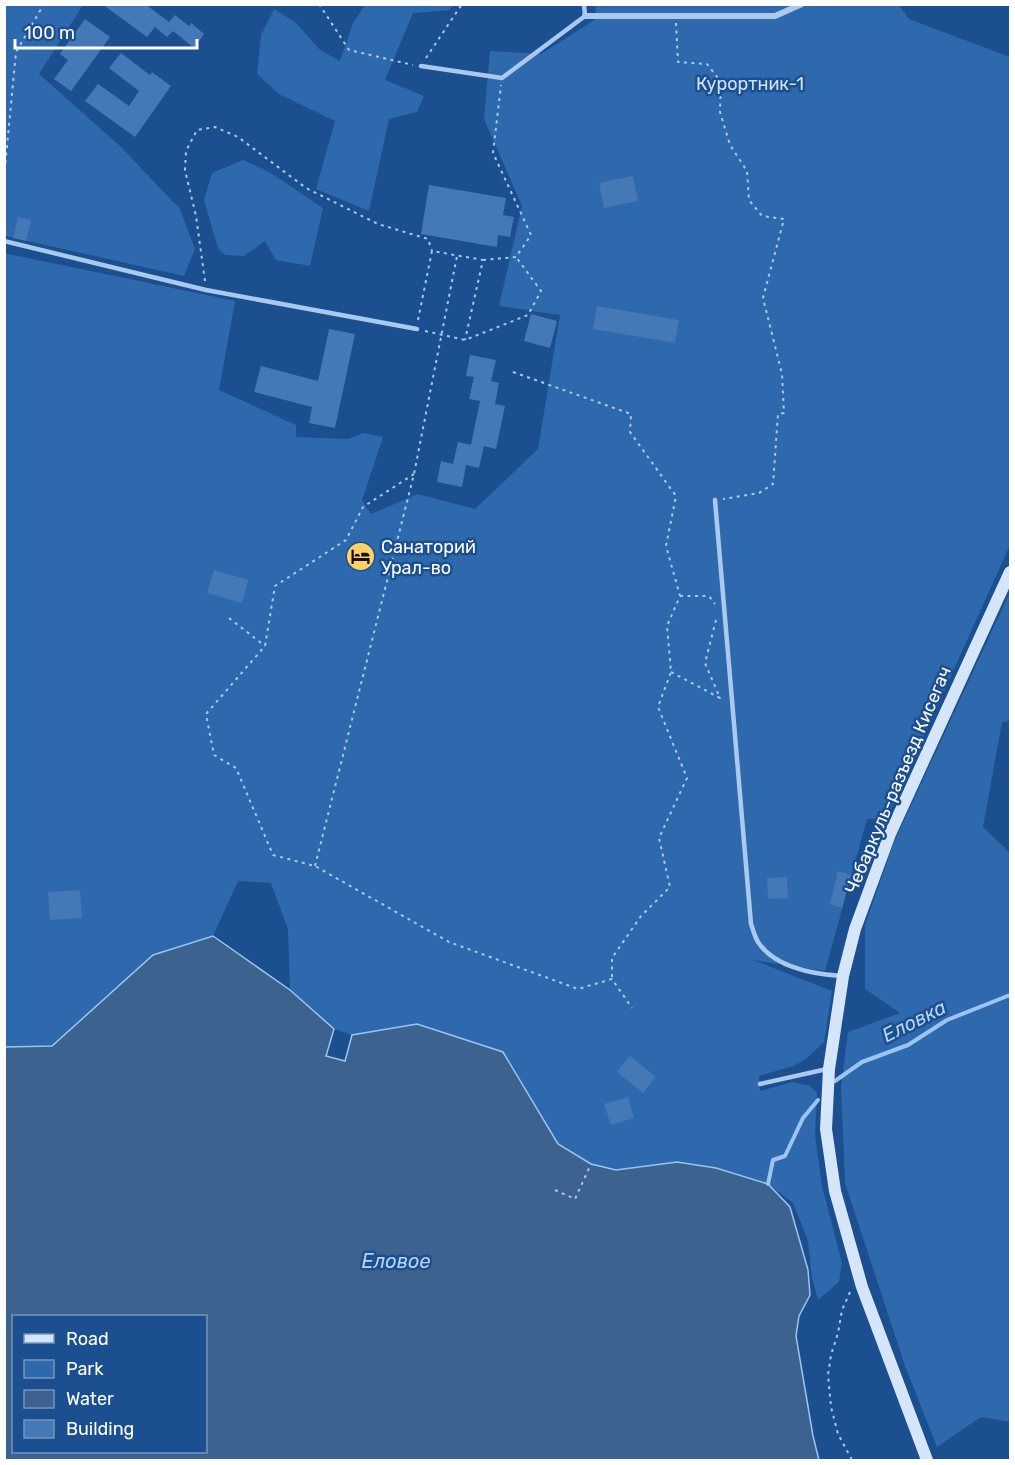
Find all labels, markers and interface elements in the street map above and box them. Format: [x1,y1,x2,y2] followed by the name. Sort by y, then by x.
[15,12,196,50] scale bar
[24,22,75,44] text: 100 m
[696,73,804,95] park label: Курортник-1
[381,536,476,579] place label: Санаторий Урал-во
[344,541,376,573] hotel icon: Санаторий Урал-во
[840,663,956,897] street label: Чебаркуль-разъезд Кисегач
[878,995,950,1047] water label: Еловка
[362,1249,430,1273] water label: Еловое
[12,1315,207,1453] legend
[66,1328,109,1350] text: Road
[66,1358,104,1380] text: Park
[66,1388,114,1410] text: Water
[66,1418,134,1440] text: Building

